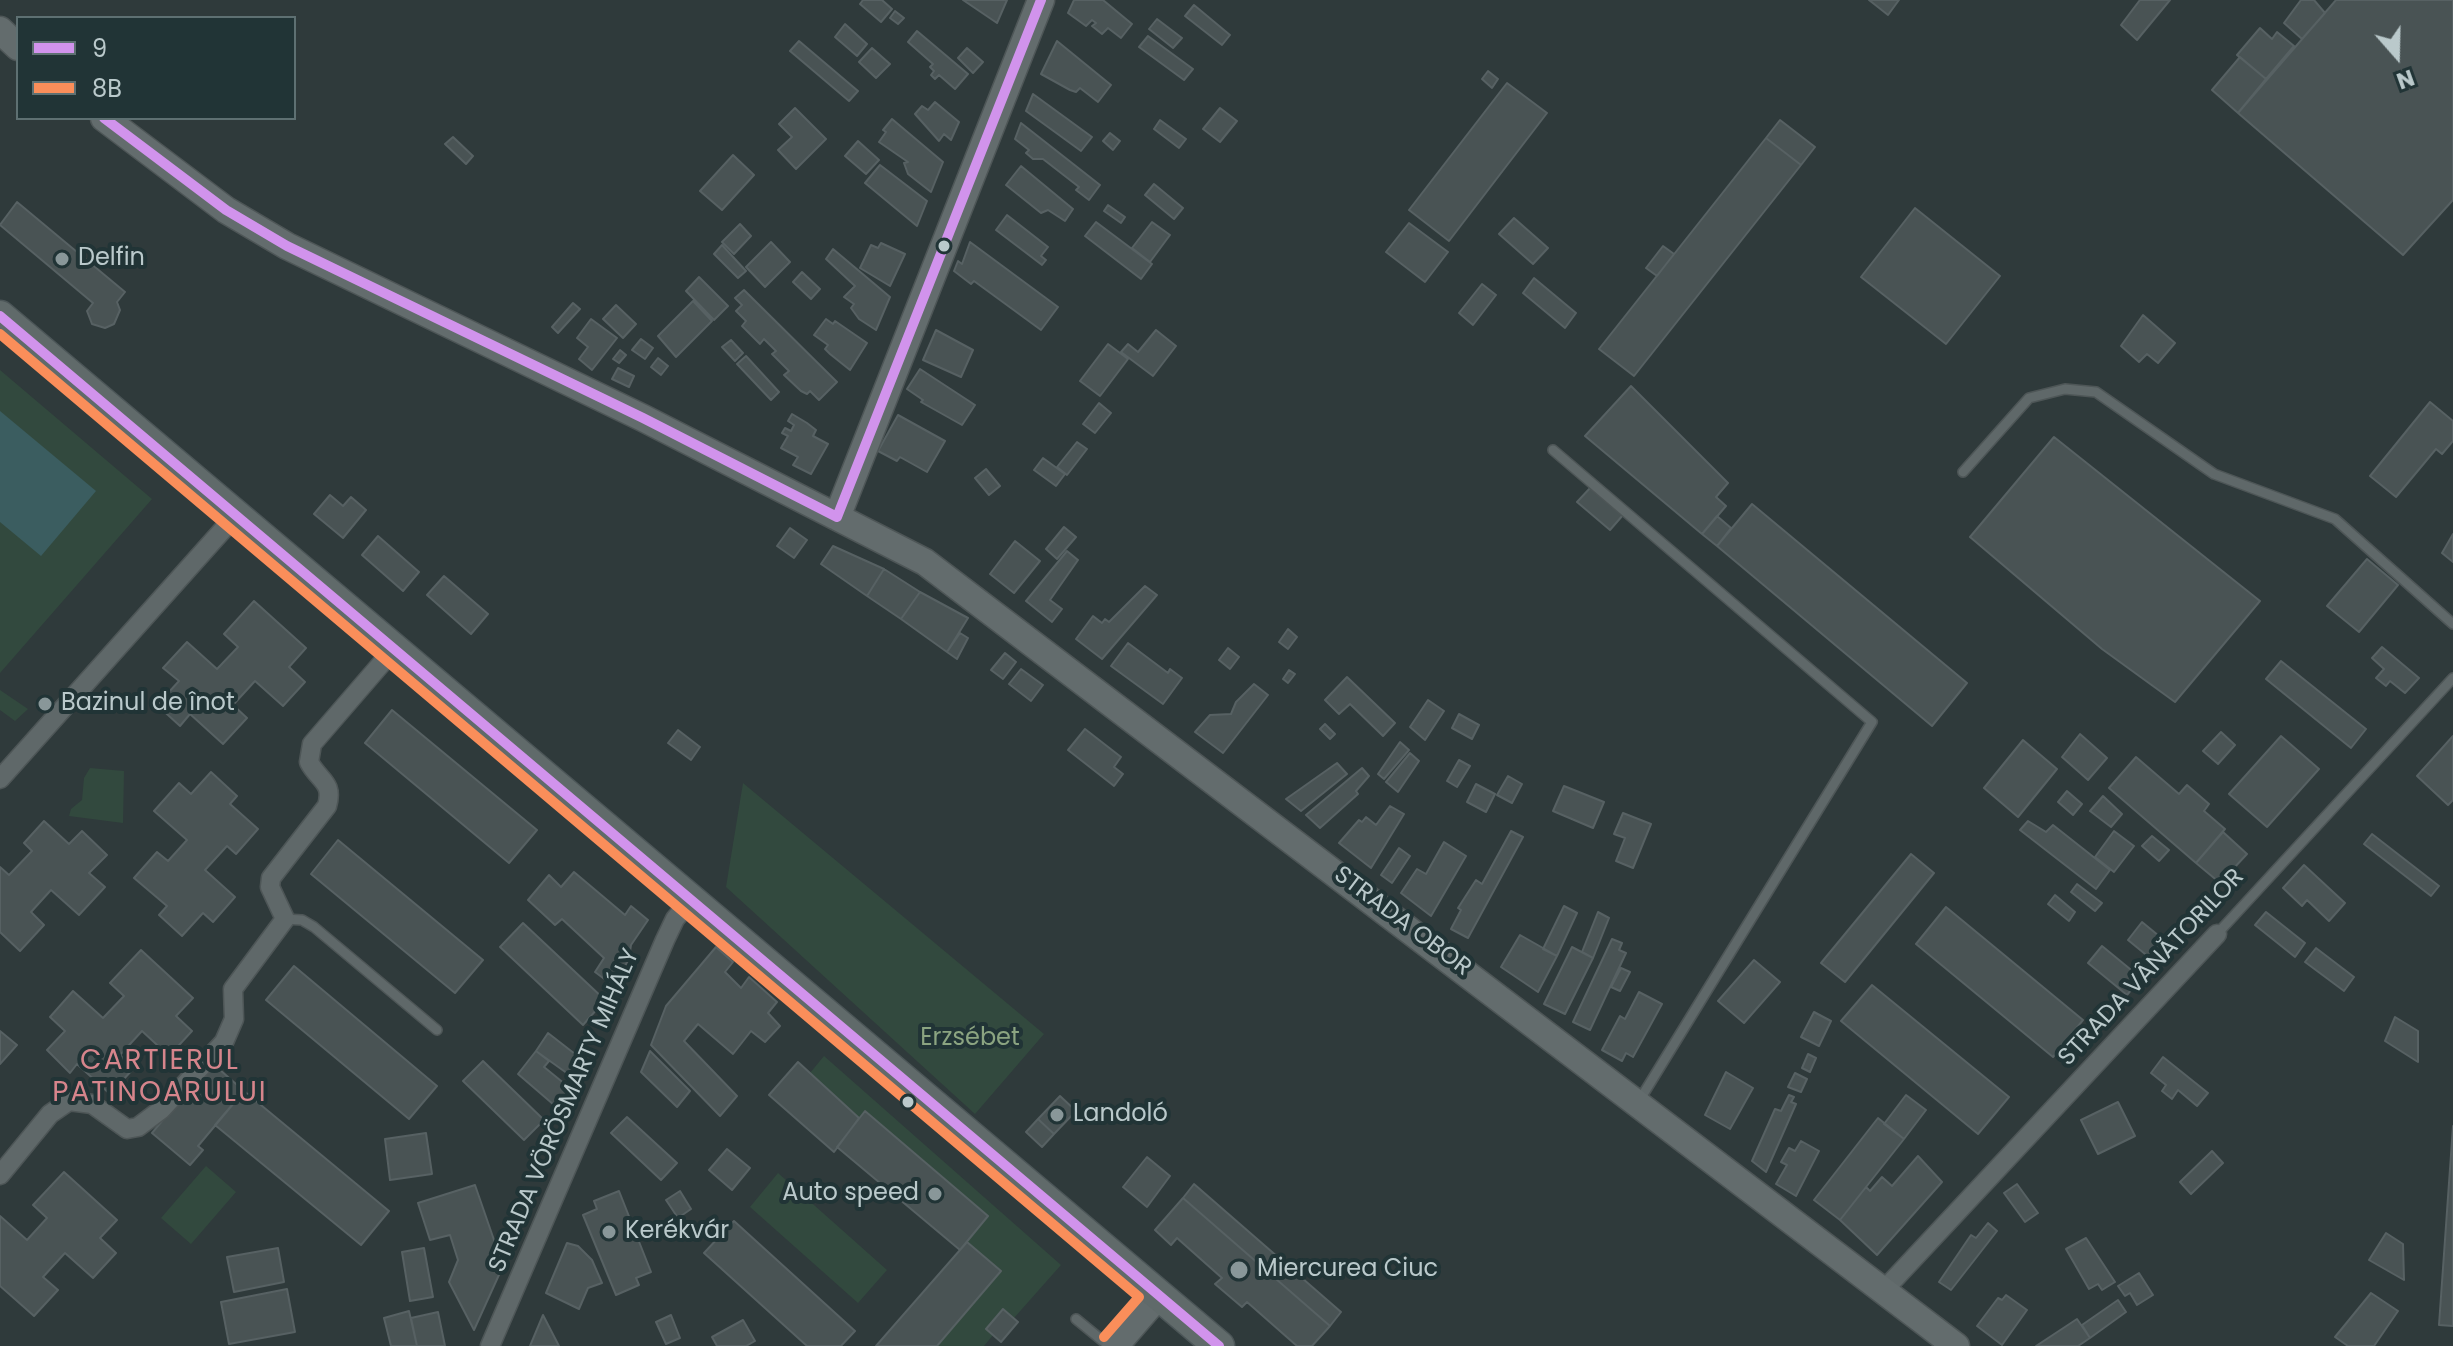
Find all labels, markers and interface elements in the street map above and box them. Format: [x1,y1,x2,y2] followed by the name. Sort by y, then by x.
[16,16,296,120] legend
[2357,16,2437,96] north arrow
[92,32,107,65] text: 9
[2392,62,2418,96] text: N
[92,72,122,105] text: 8B
[936,238,952,254] unlabelled marker
[78,245,145,273] place label: Delfin
[53,250,71,268] marker: Delfin
[61,690,235,718] place label: Bazinul de înot
[36,695,54,713] marker: Bazinul de înot
[1328,861,1476,983] street label: STRADA OBOR
[2053,863,2251,1073] street label: STRADA VÂNĂTORILOR
[484,945,646,1277] street label: STRADA VÖRÖSMARTY MIHÁLY
[920,1025,1020,1053] park label: Erzsébet
[52,1045,268,1111] district label: CARTIERUL PATINOARULUI
[900,1094,916,1110] unlabelled marker
[1073,1101,1168,1129] place label: Landoló
[1048,1106,1066,1124] marker: Landoló
[782,1180,919,1208] place label: Auto speed
[926,1185,944,1203] marker: Auto speed
[625,1218,729,1246] place label: Kerékvár
[600,1223,618,1241] marker: Kerékvár
[1257,1256,1438,1284] place label: Miercurea Ciuc
[1228,1259,1250,1281] marker: Miercurea Ciuc

